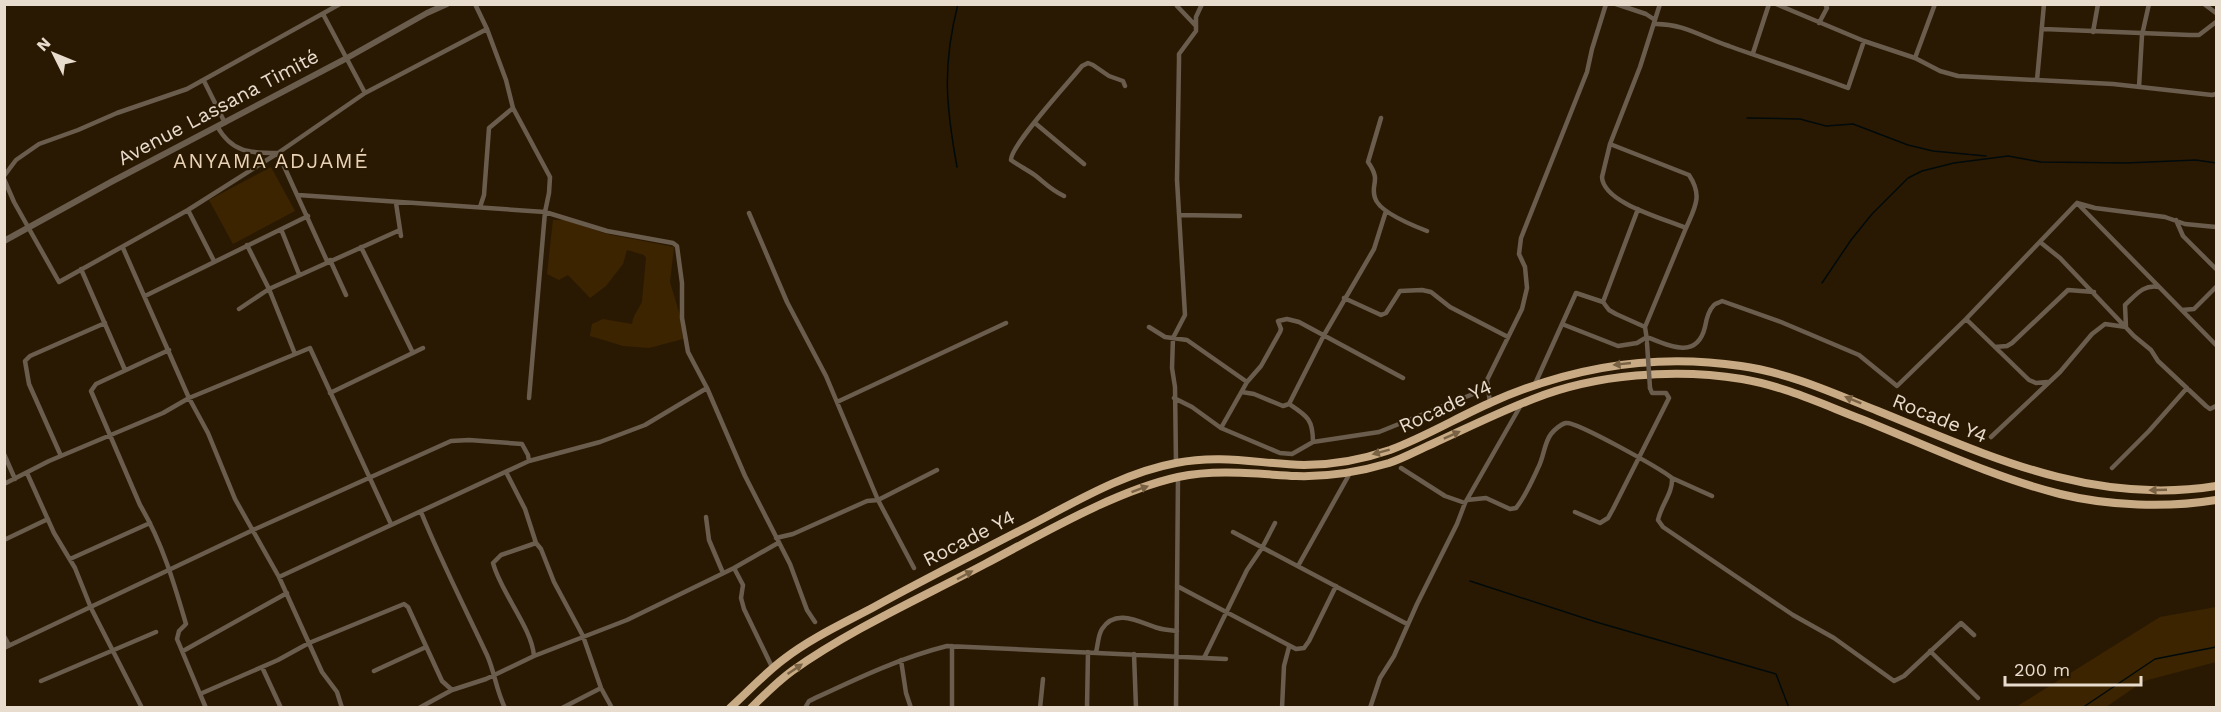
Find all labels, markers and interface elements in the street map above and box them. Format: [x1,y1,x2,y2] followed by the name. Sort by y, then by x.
[24,24,84,84] north arrow
[32,33,54,55] text: N
[113,44,323,170] street label: Avenue Lassana Timité
[173,148,369,173] district label: ANYAMA ADJAMÉ
[1612,360,1631,369] one-way arrow
[1395,374,1495,438] street label: Rocade Y4
[1889,388,1991,448] street label: Rocade Y4
[1843,395,1861,405] one-way arrow
[1443,430,1461,440] one-way arrow
[1371,448,1389,457] one-way arrow
[1132,484,1150,494] one-way arrow
[2149,485,2168,494] one-way arrow
[919,505,1019,571] street label: Rocade Y4
[957,570,974,580] one-way arrow
[2005,649,2142,687] scale bar
[2014,659,2070,680] text: 200 m
[787,664,803,675] one-way arrow

